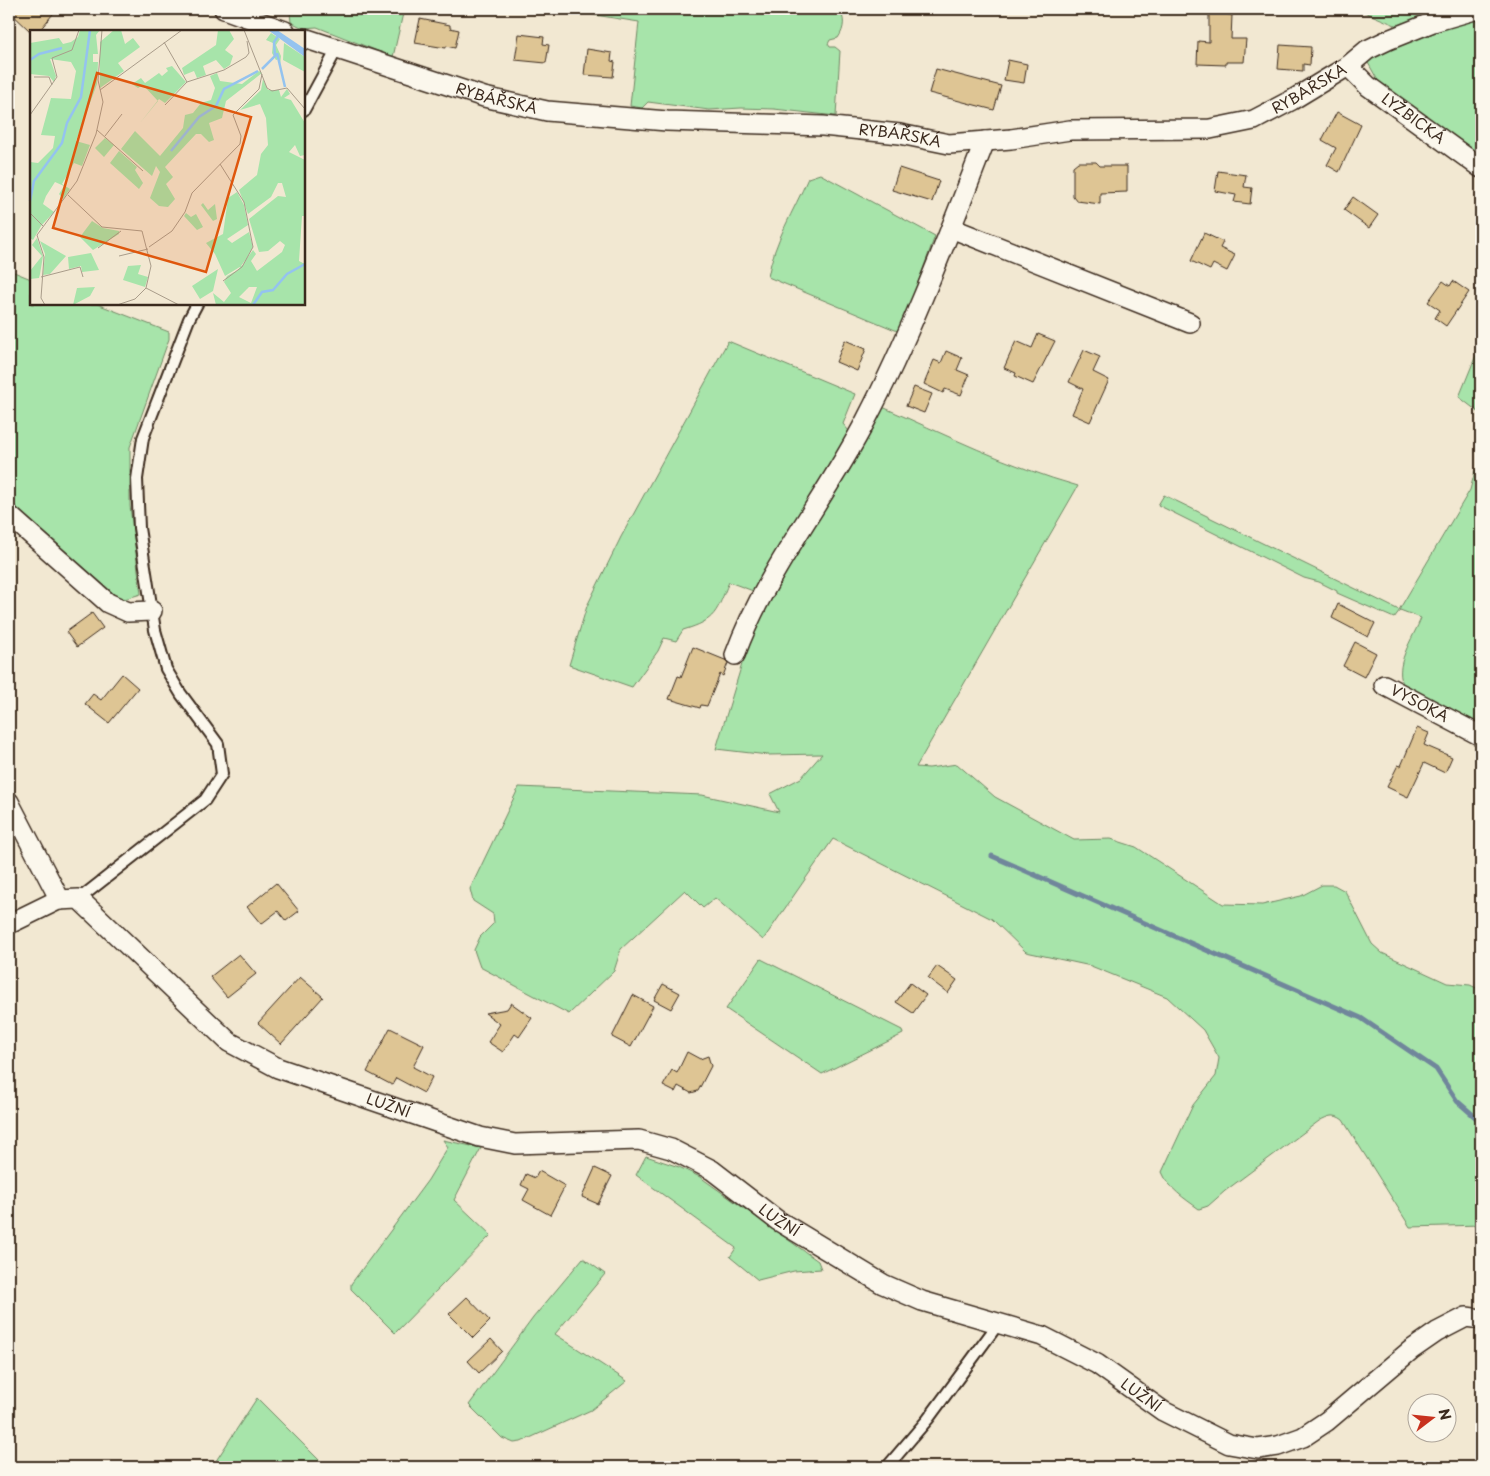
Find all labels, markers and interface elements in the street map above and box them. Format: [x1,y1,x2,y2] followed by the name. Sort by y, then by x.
[30,30,305,305] inset map
[1267,57,1350,119] street label: RYBÁŘSKÁ
[453,76,540,119] street label: RYBÁŘSKÁ
[1377,86,1451,149] street label: LYŽBICKÁ
[858,117,944,152] street label: RYBÁŘSKÁ
[1387,677,1453,727] street label: VYSOKÁ
[364,1086,415,1123] street label: LUŽNÍ
[755,1197,806,1242] street label: LUŽNÍ
[1117,1372,1168,1417] street label: LUŽNÍ
[1408,1394,1458,1444] north arrow
[1433,1406,1457,1423] text: N

